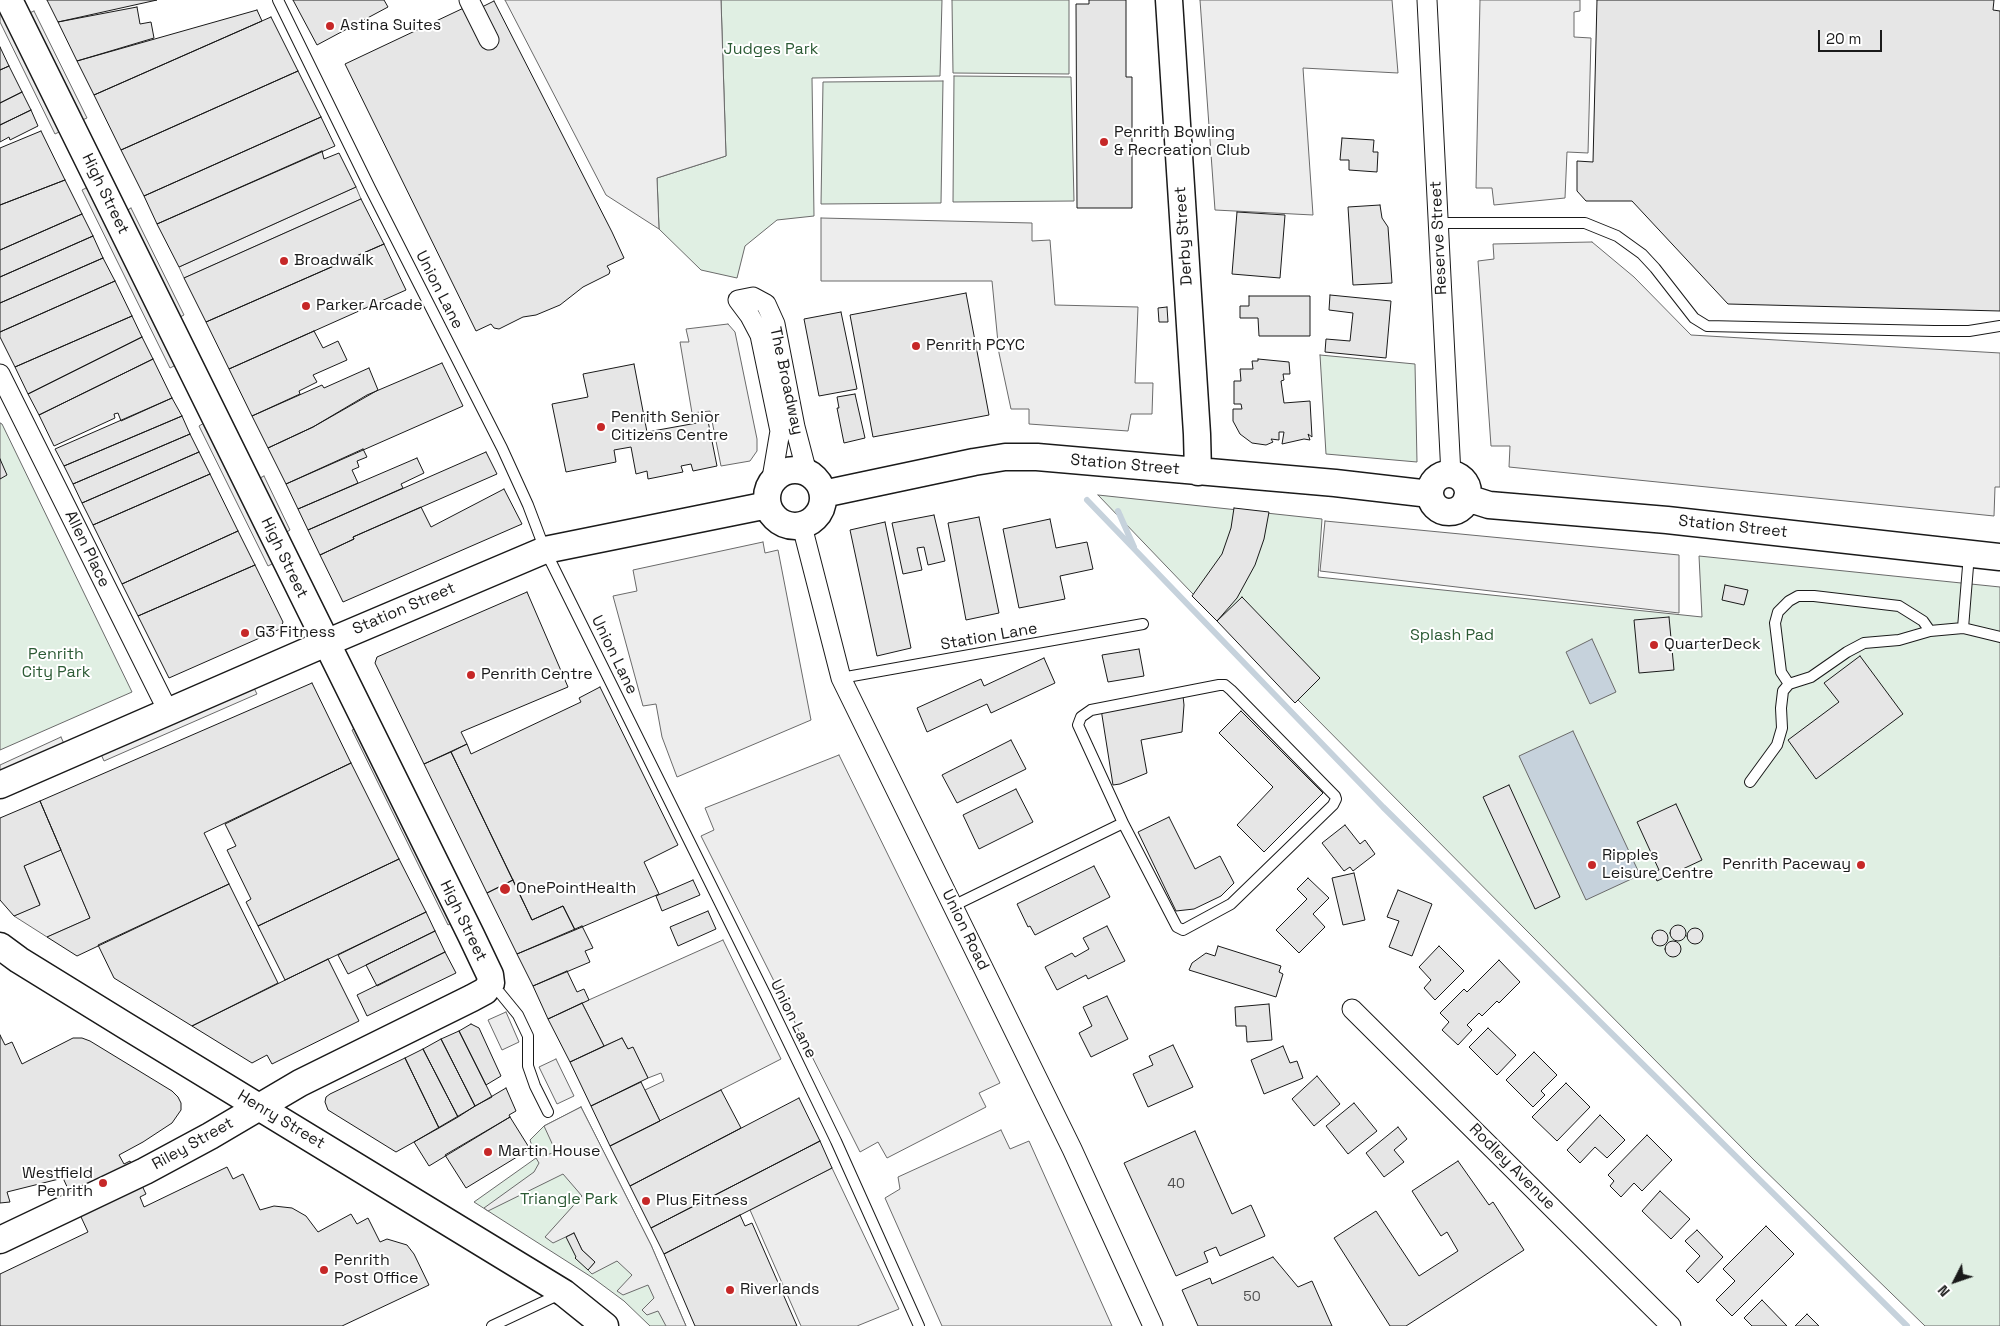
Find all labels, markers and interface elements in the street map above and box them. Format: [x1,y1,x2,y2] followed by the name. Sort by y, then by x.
[340,16,441,36] place label: Astina Suites
[324,20,336,32] marker: Astina Suites
[1820,20,1884,52] scale bar
[1826,29,1861,48] text: 20 m
[724,40,818,60] park label: Judges Park
[1114,123,1250,161] place label: Penrith Bowling & Recreation Club
[1098,136,1110,148] marker: Penrith Bowling & Recreation Club
[77,150,133,238] street label: High Street
[1426,180,1452,296] street label: Reserve Street
[1171,186,1197,286] street label: Derby Street
[411,248,467,332] street label: Union Lane
[294,251,374,271] place label: Broadwalk
[278,255,290,267] marker: Broadwalk
[316,296,423,316] place label: Parker Arcade
[300,300,312,312] marker: Parker Arcade
[765,325,807,437] street label: The Broadway
[926,336,1025,356] place label: Penrith PCYC
[910,340,922,352] marker: Penrith PCYC
[611,408,728,446] place label: Penrith Senior Citizens Centre
[595,421,607,433] marker: Penrith Senior Citizens Centre
[1069,451,1181,479] street label: Station Street
[60,508,114,590] street label: Allen Place
[1677,512,1789,542] street label: Station Street
[256,514,312,602] street label: High Street
[350,579,458,639] street label: Station Street
[587,612,641,698] street label: Union Lane
[939,619,1039,655] street label: Station Lane
[255,623,335,643] place label: G3 Fitness
[1410,626,1494,646] park label: Splash Pad
[239,627,251,639] marker: G3 Fitness
[1664,635,1761,655] place label: QuarterDeck
[1648,639,1660,651] marker: QuarterDeck
[22,645,90,683] park label: Penrith City Park
[481,665,593,685] place label: Penrith Centre
[465,669,477,681] marker: Penrith Centre
[1602,846,1714,884] place label: Ripples Leisure Centre
[1722,855,1851,875] place label: Penrith Paceway
[1586,859,1598,871] marker: Ripples Leisure Centre
[1855,859,1867,871] marker: Penrith Paceway
[435,877,491,965] street label: High Street
[516,879,636,899] place label: OnePointHealth
[498,882,512,896] marker: OnePointHealth
[937,886,993,974] street label: Union Road
[766,976,820,1062] street label: Union Lane
[234,1086,328,1154] street label: Henry Street
[149,1114,237,1174] street label: Riley Street
[1465,1120,1559,1214] street label: Rodley Avenue
[498,1142,600,1162] place label: Martin House
[482,1146,494,1158] marker: Martin House
[22,1164,93,1202] place label: Westfield Penrith
[1167,1176,1185,1192] house number: 40
[97,1177,109,1189] marker: Westfield Penrith
[520,1190,618,1210] park label: Triangle Park
[656,1191,748,1211] place label: Plus Fitness
[640,1195,652,1207] marker: Plus Fitness
[334,1251,418,1289] place label: Penrith Post Office
[1930,1256,1980,1306] north arrow
[318,1264,330,1276] marker: Penrith Post Office
[740,1280,819,1300] place label: Riverlands
[1934,1281,1954,1300] text: N
[724,1284,736,1296] marker: Riverlands
[1243,1289,1261,1305] house number: 50

